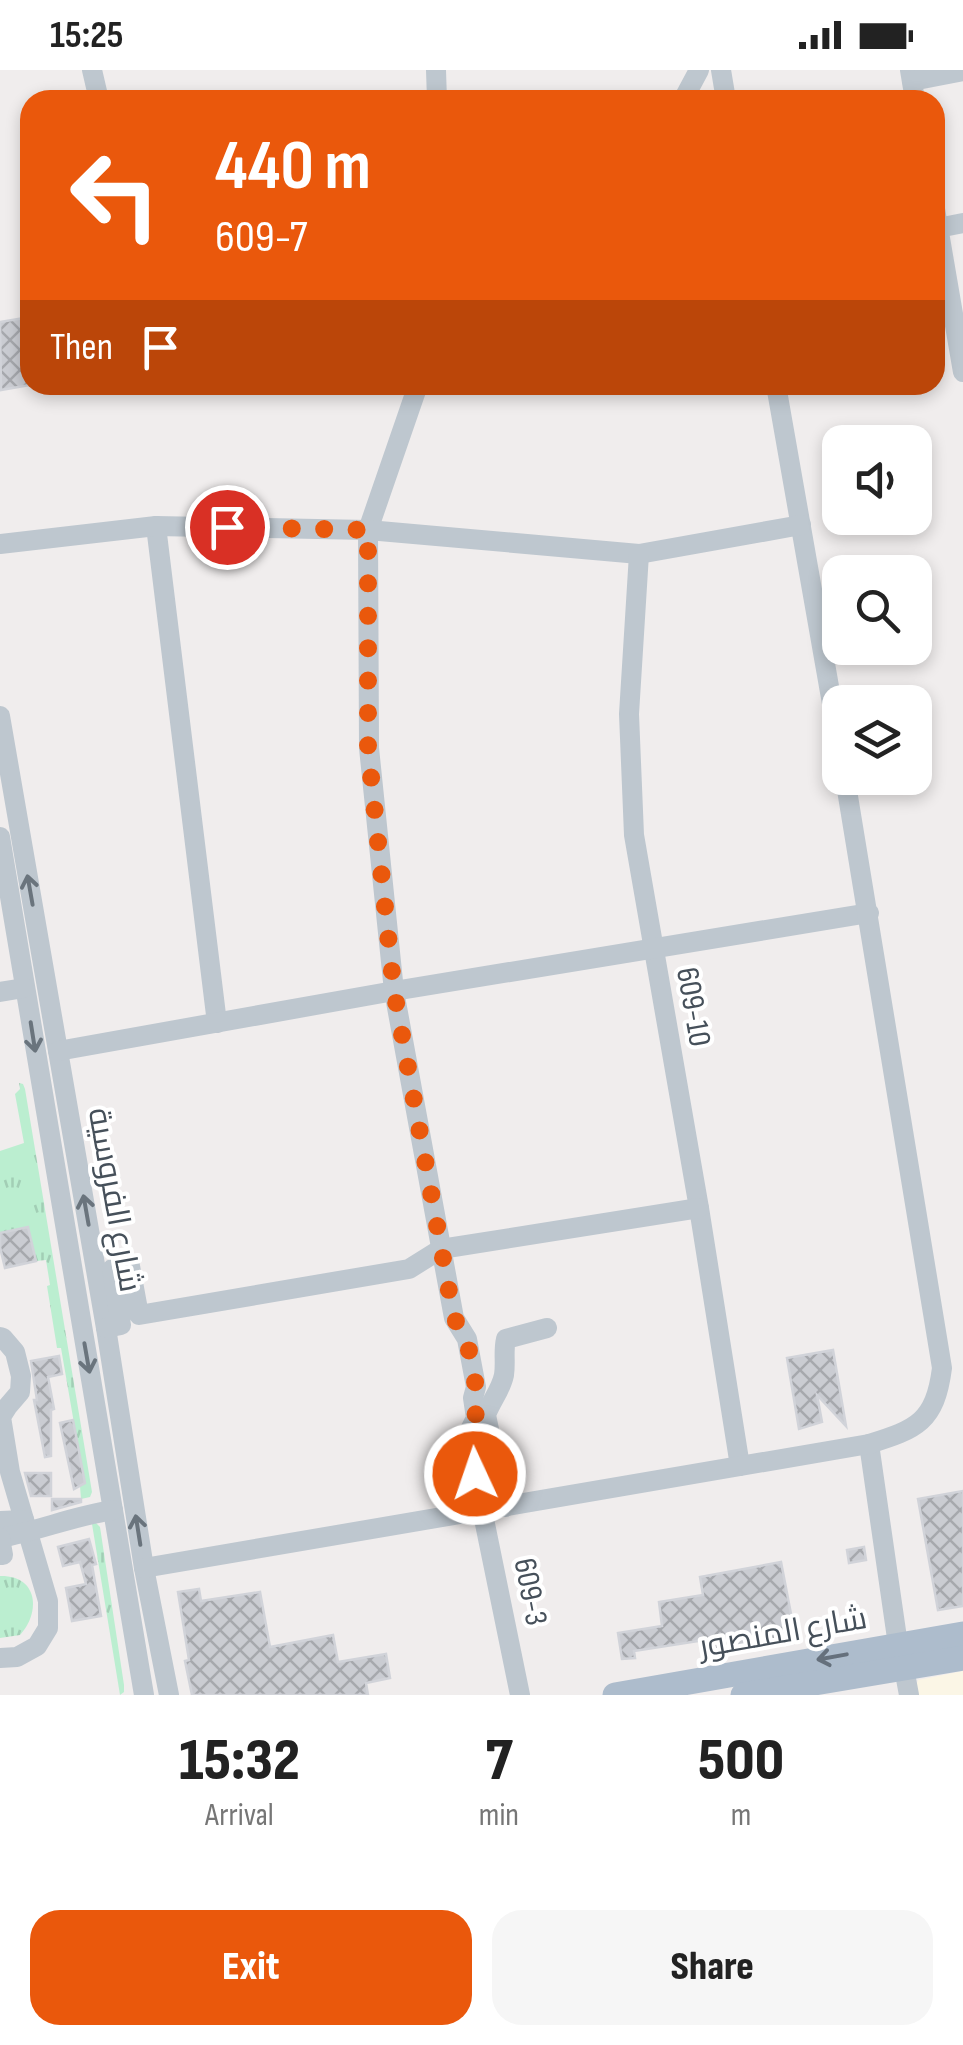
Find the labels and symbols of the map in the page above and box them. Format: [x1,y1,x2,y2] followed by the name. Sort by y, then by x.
[185,485,270,570] pin
[20,874,39,906] one-way arrow
[667,964,719,1050] street label: 609-10
[24,1021,42,1053] one-way arrow
[78,1105,149,1295] street label: شارع الفروسية
[76,1194,95,1226] one-way arrow
[78,1341,97,1373] one-way arrow
[423,1422,527,1526] position arrow
[129,1515,147,1547] one-way arrow
[504,1555,556,1629] street label: 609-3
[694,1599,870,1668] street label: شارع المنصور
[817,1648,849,1667] one-way arrow

